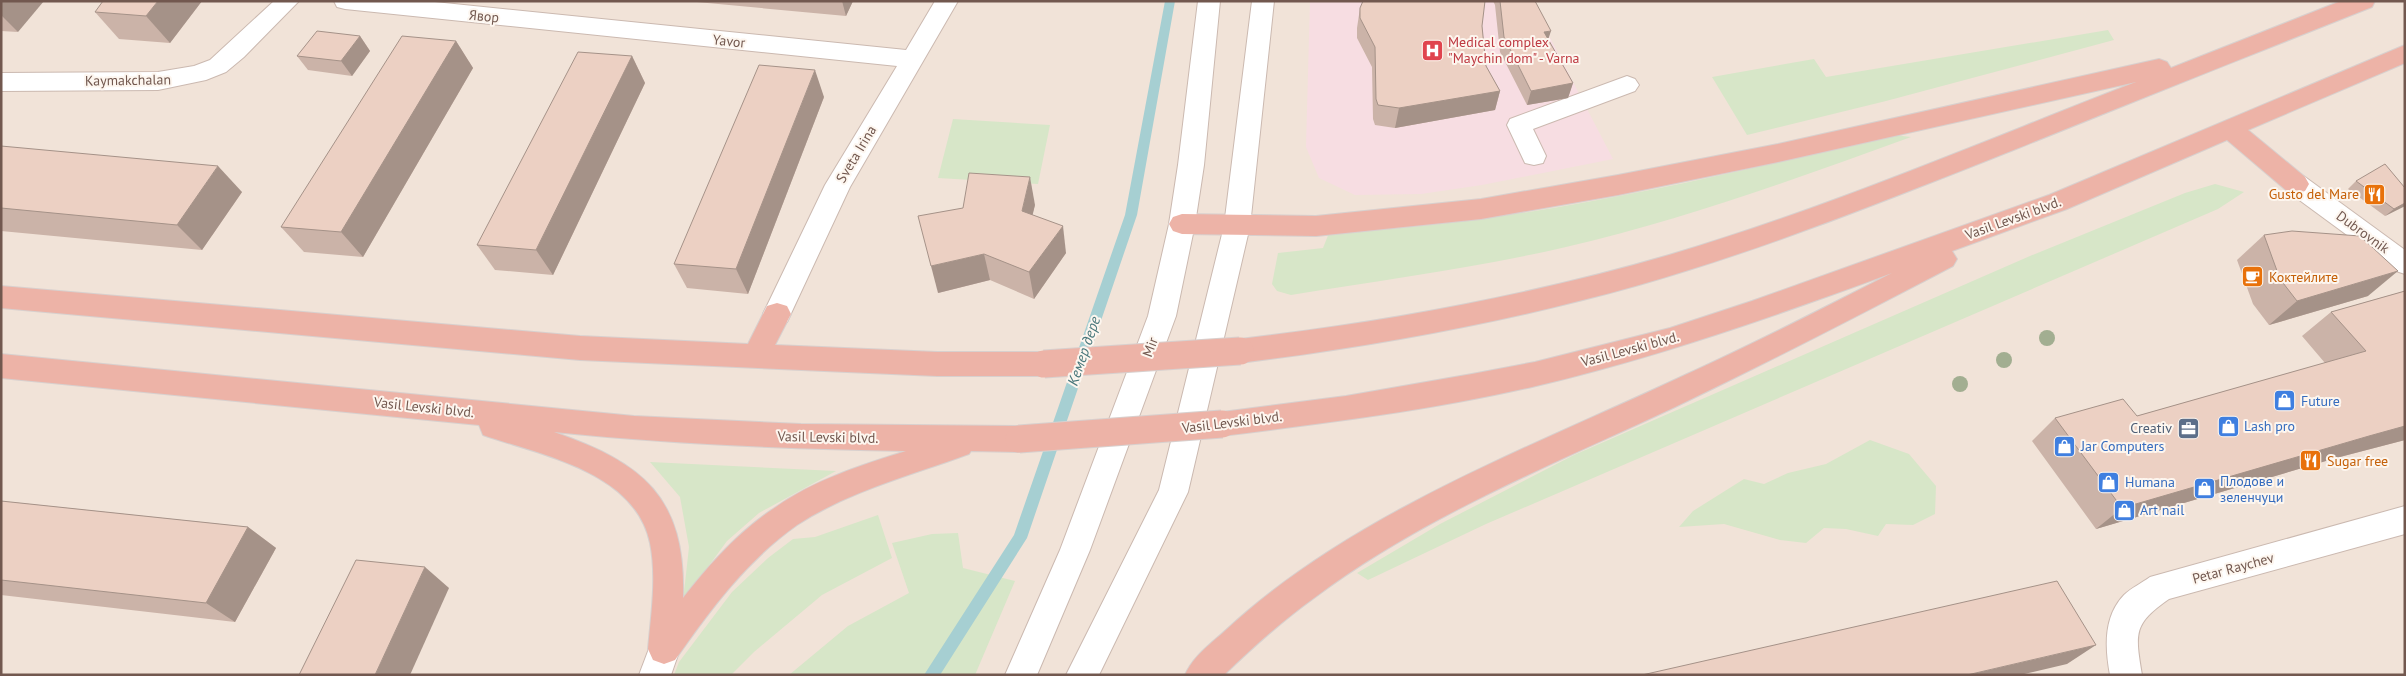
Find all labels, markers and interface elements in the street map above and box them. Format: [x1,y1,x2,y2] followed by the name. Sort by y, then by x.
[468,5,500,27] street label: Явор
[712,30,746,52] street label: Yavor
[1448,33,1580,67] place label: Medical complex "Maychin dom" - Varna
[1420,38,1444,62] hospital icon: Medical complex "Maychin dom" - Varna
[85,70,171,90] street label: Kaymakchalan
[832,122,880,186] street label: Sveta Irina
[2363,182,2387,206] restaurant icon: Gusto del Mare
[2269,185,2359,203] place label: Gusto del Mare
[1962,192,2063,244] street label: Vasil Levski blvd.
[2333,207,2393,257] street label: Dubrovnik
[2241,265,2265,289] cafe icon: Коктейлите
[2269,268,2338,286] place label: Коктейлите
[1063,314,1104,388] water label: Кемер дере
[1578,327,1681,371] street label: Vasil Levski blvd.
[1138,334,1162,359] street label: Mir
[2273,389,2297,413] shop icon: Future
[2301,392,2340,410] place label: Future
[372,393,475,421] street label: Vasil Levski blvd.
[1180,407,1283,437] street label: Vasil Levski blvd.
[2216,414,2240,438] shop icon: Lash pro
[2176,416,2200,440] office icon: Creativ
[2244,417,2295,435] place label: Lash pro
[2130,419,2172,437] place label: Creativ
[777,427,878,447] street label: Vasil Levski blvd.
[2053,434,2077,458] shop icon: Jar Computers
[2080,437,2164,455] place label: Jar Computers
[2299,449,2323,473] restaurant icon: Sugar free
[2327,452,2388,470] place label: Sugar free
[2097,470,2121,494] shop icon: Humana
[2220,472,2284,506] place label: Плодове и зеленчуци
[2125,473,2175,491] place label: Humana
[2192,477,2216,501] shop icon: Плодове и зеленчуци
[2112,498,2136,522] shop icon: Art nail
[2140,501,2184,519] place label: Art nail
[2190,548,2276,588] street label: Petar Raychev

